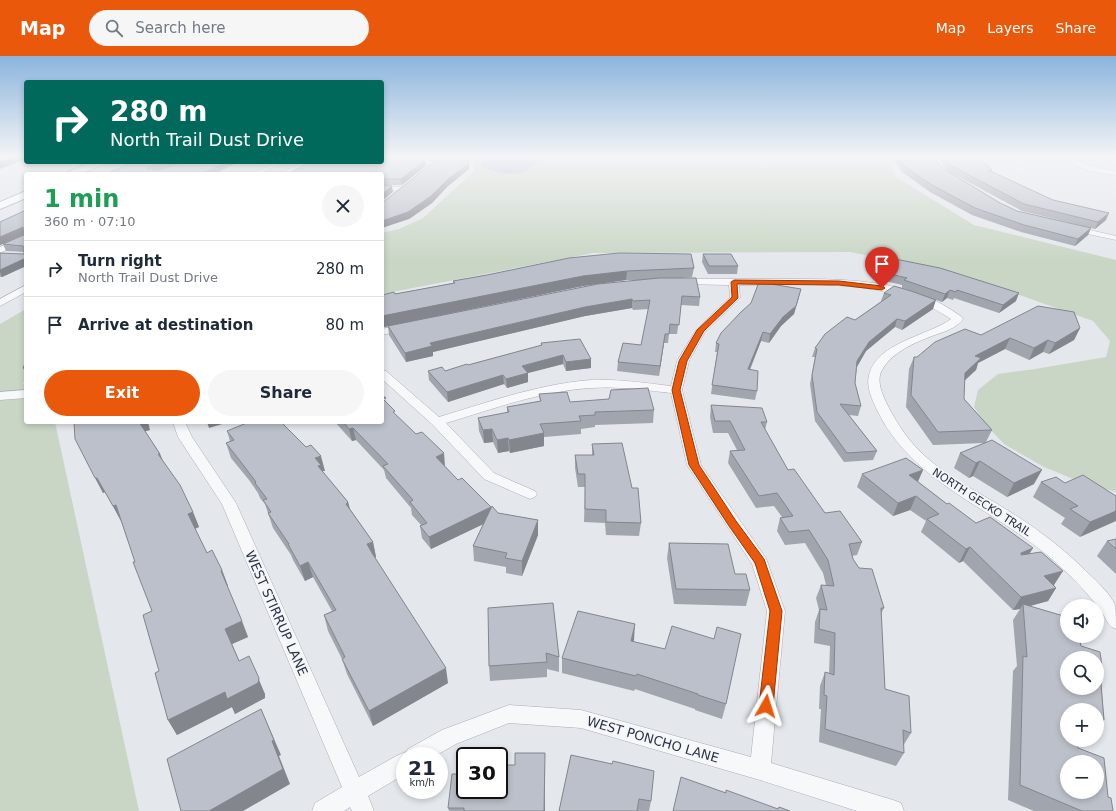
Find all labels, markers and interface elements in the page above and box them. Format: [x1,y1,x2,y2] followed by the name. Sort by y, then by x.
[89,10,369,46] search box
[20,17,65,39] text: Map
[103,17,125,39] icon: search
[135,19,225,37] text: Search here
[936,20,965,36] text: Map
[987,20,1034,36] text: Layers
[1056,20,1096,36] text: Share
[110,95,207,128] text: 280 m
[44,96,96,148] icon: right
[110,129,304,150] text: North Trail Dust Drive
[44,185,119,213] text: 1 min
[322,185,364,227] button: close
[44,214,135,229] text: 360 m · 07:10
[865,247,899,288] pin
[78,252,162,270] text: Turn right
[871,253,893,275] icon: arrive
[44,258,66,280] icon: right
[316,260,364,278] text: 280 m
[78,270,218,285] text: North Trail Dust Drive
[44,314,66,336] icon: arrive
[78,316,253,334] text: Arrive at destination
[326,316,364,334] text: 80 m
[44,370,200,416] button: Exit
[208,370,364,416] button: Share
[930,466,1034,540] street label: NORTH GECKO TRAIL
[242,548,311,678] street label: WEST STIRRUP LANE
[1060,599,1104,799] map controls
[1060,599,1104,643] button: sound
[1060,651,1104,695] button: search
[745,685,787,727] position arrow
[1060,703,1104,747] button: +
[585,713,721,766] street label: WEST PONCHO LANE
[456,747,508,799] speed limit sign: 30
[1060,755,1104,799] button: −
[408,756,436,780] text: 21
[409,777,435,788] text: km/h

